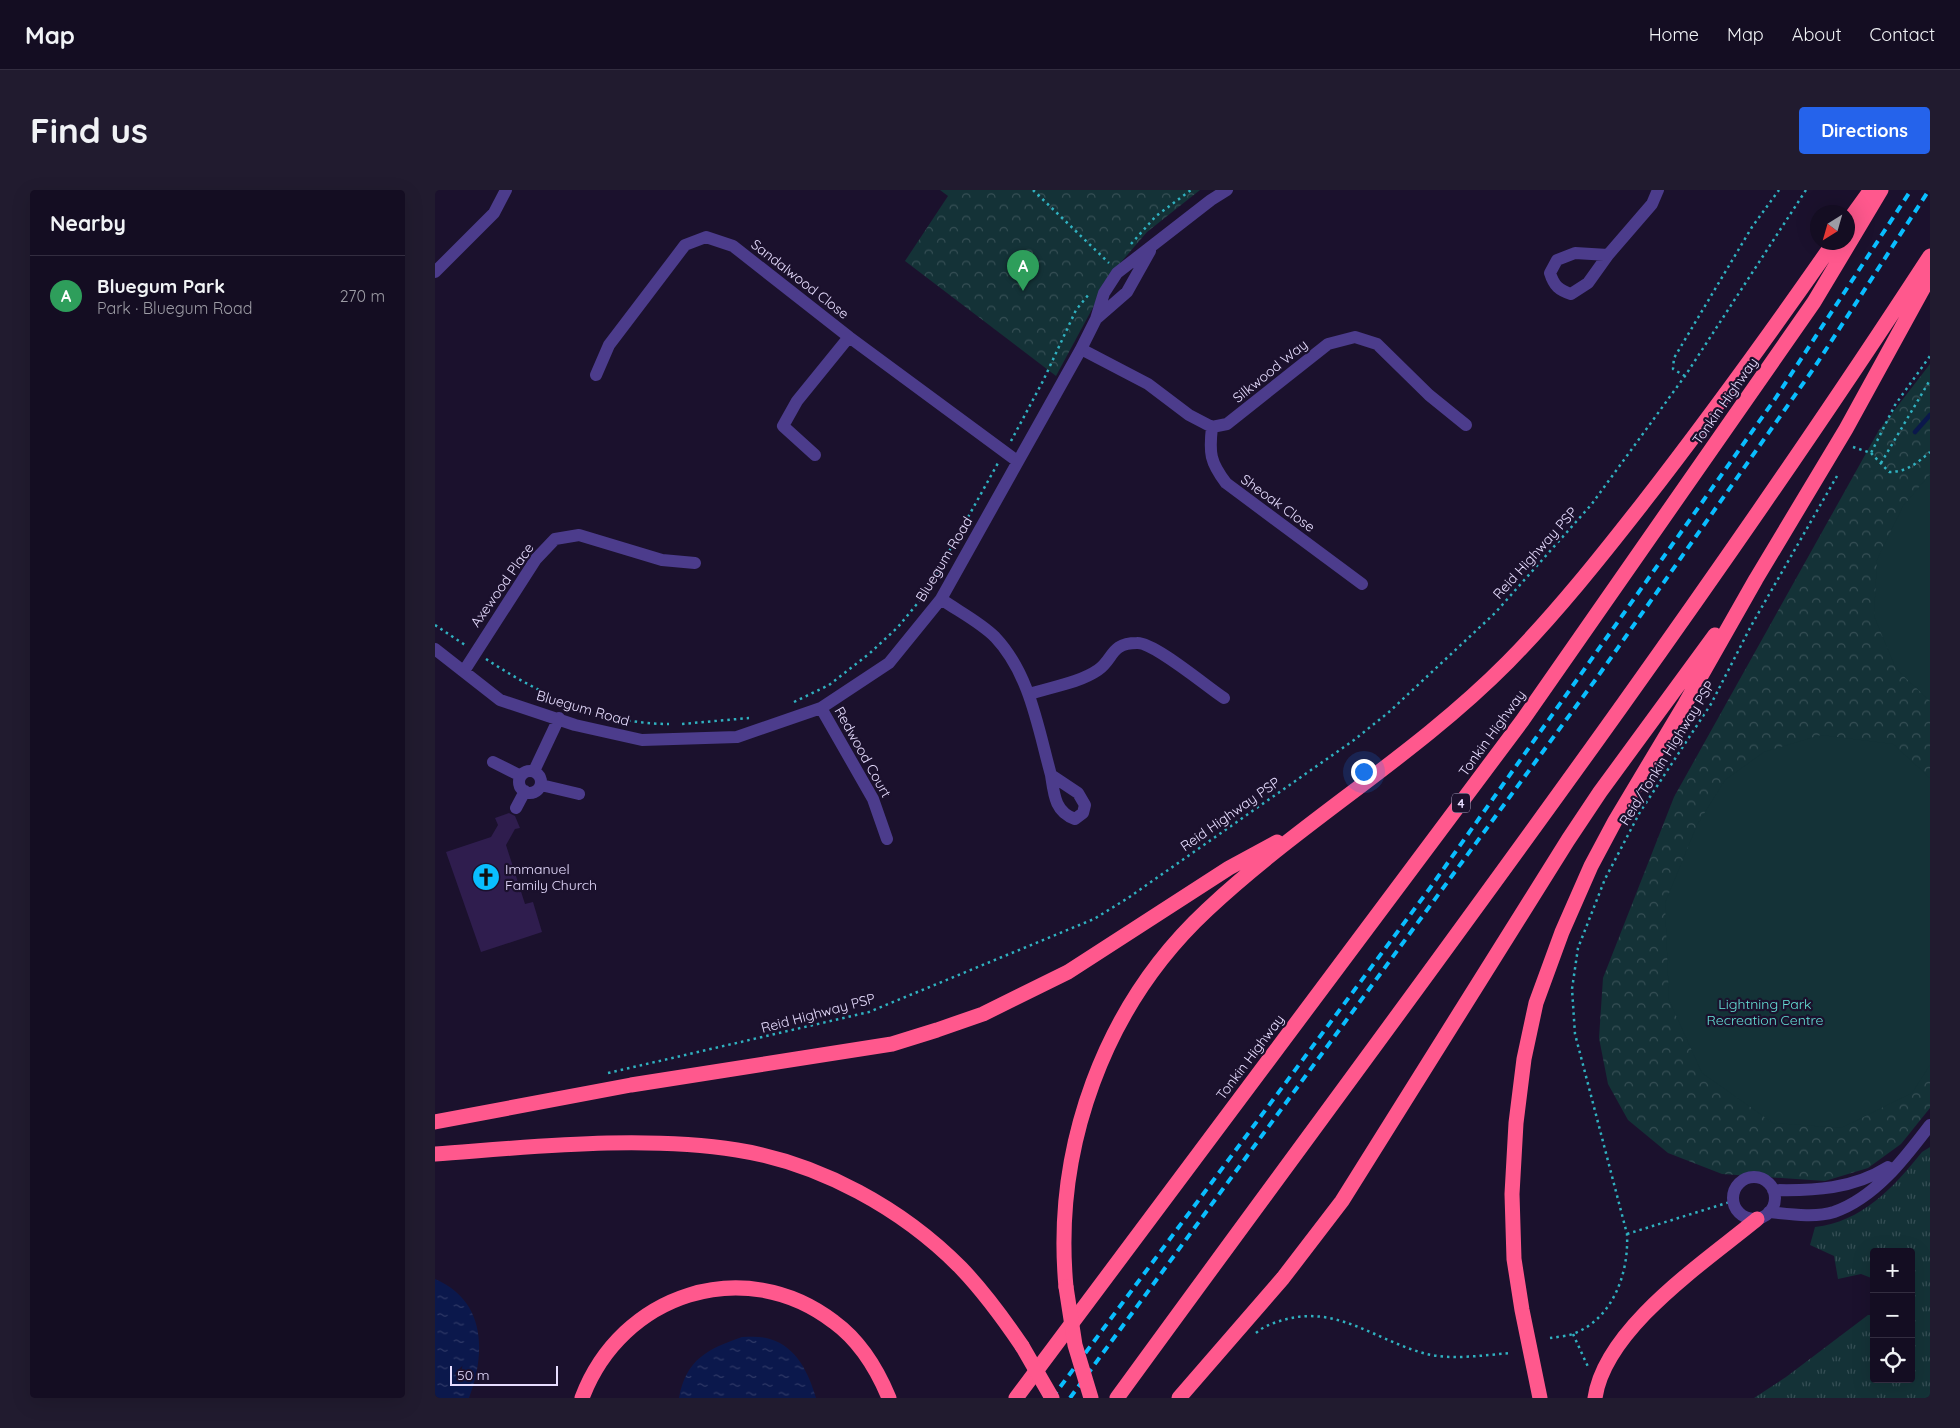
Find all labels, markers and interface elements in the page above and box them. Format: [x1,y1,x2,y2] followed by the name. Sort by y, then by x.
[25,20,75,50] text: Map
[1649,23,1699,46] text: Home
[1727,23,1764,46] text: Map
[1792,23,1842,46] text: About
[1870,23,1935,46] text: Contact
[1799,107,1930,154] button: Directions
[30,108,148,152] text: Find us
[1810,205,1855,250] north arrow
[50,210,126,236] text: Nearby
[747,235,853,323] street label: Sandalwood Close
[1007,250,1039,291] pin: A
[97,274,225,298] text: Bluegum Park
[61,286,71,306] text: A
[340,286,385,306] text: 270 m
[97,298,252,318] text: Park · Bluegum Road
[1229,335,1311,407] street label: Silkwood Way
[1688,354,1762,448] street label: Tonkin Highway
[1237,470,1319,536] street label: Sheoak Close
[1489,503,1581,603] street label: Reid Highway PSP
[912,513,976,605] street label: Bluegum Road
[466,539,538,631] street label: Axewood Place
[1615,677,1719,829] street label: Reid/Tonkin Highway PSP
[534,686,632,730] street label: Bluegum Road
[1455,686,1529,780] street label: Tonkin Highway
[831,703,896,801] street label: Redwood Court
[1351,759,1377,785] your location
[1177,773,1283,855] street label: Reid Highway PSP
[1452,794,1470,812] road number: 4
[505,860,597,894] place label: Immanuel Family Church
[471,862,501,892] church icon: Immanuel Family Church
[759,989,877,1037] street label: Reid Highway PSP
[1707,995,1824,1029] park label: Lightning Park Recreation Centre
[1212,1011,1288,1103] street label: Tonkin Highway
[1870,1248,1915,1383] map controls
[1870,1248,1915,1293] button: +
[1870,1293,1915,1338] button: −
[1870,1338,1915,1383] button: locate
[450,1363,557,1386] scale bar
[457,1366,490,1384] text: 50 m

